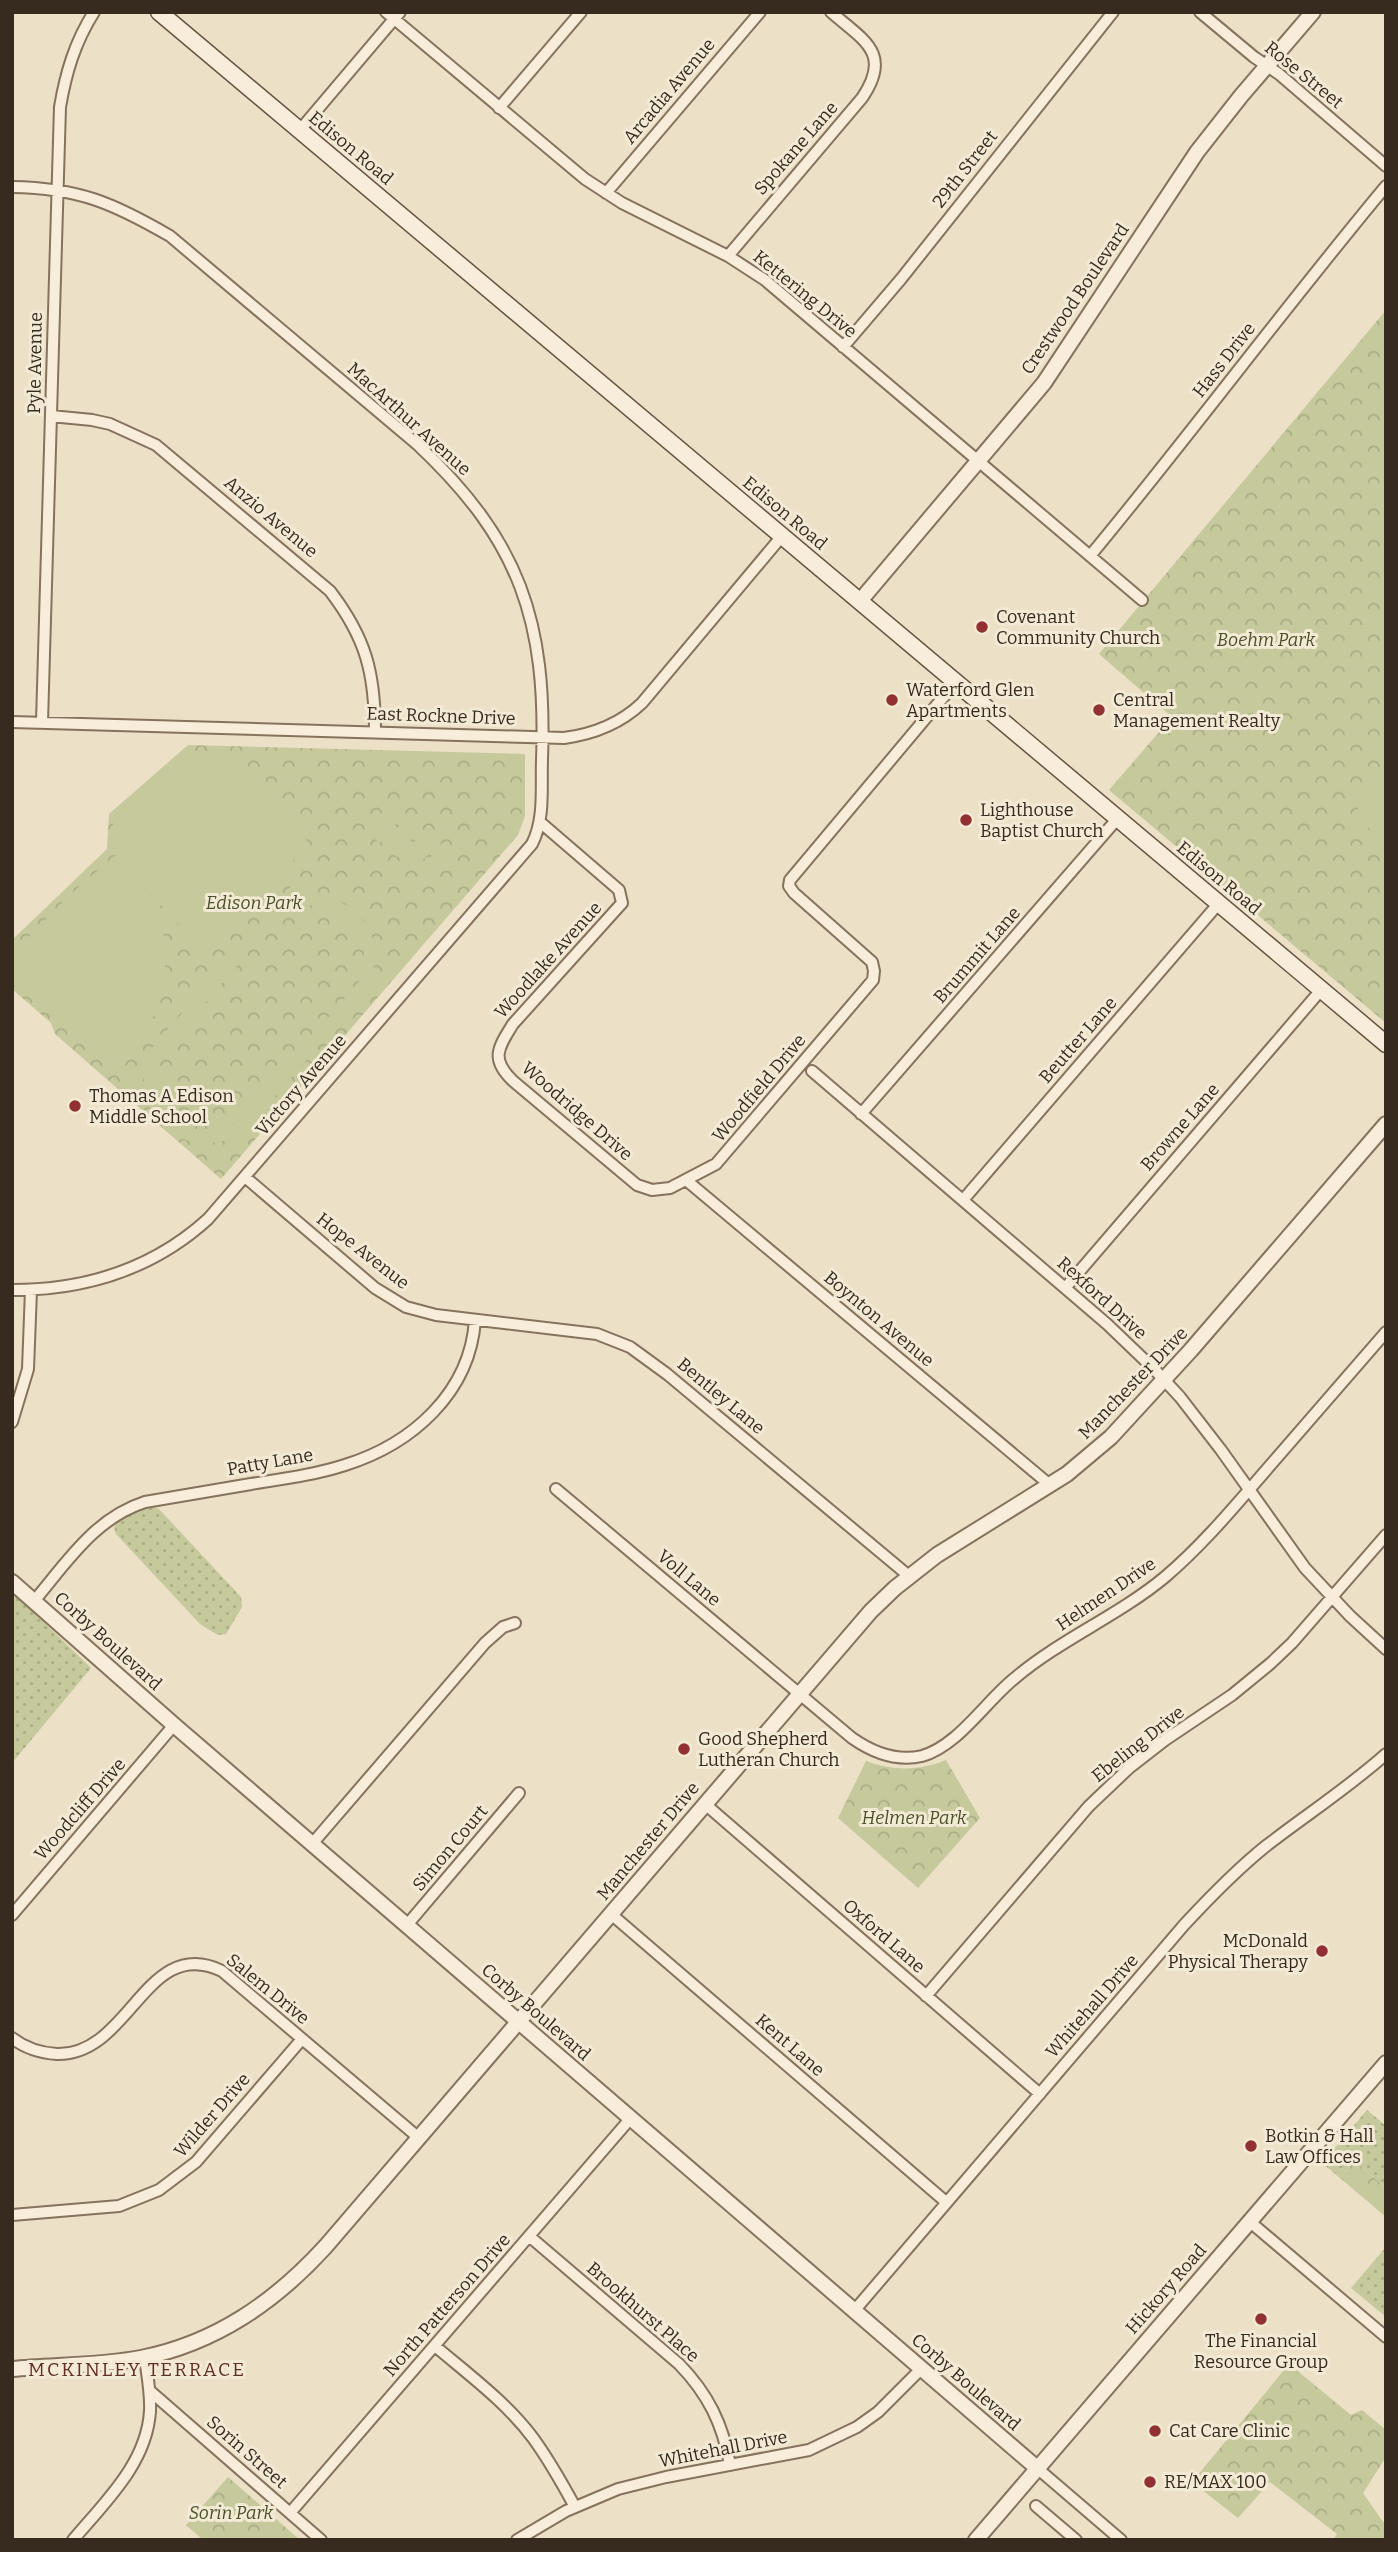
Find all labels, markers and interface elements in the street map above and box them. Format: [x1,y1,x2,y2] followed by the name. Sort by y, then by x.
[618,34,720,148] street label: Arcadia Avenue
[1260,37,1348,114] street label: Rose Street
[749,97,843,199] street label: Spokane Lane
[304,106,398,190] street label: Edison Road
[928,125,1002,212] street label: 29th Street
[1016,219,1134,379] street label: Crestwood Boulevard
[749,245,861,343] street label: Kettering Drive
[23,312,47,414] street label: Pyle Avenue
[1188,318,1260,402] street label: Hass Drive
[343,358,475,480] street label: MacArthur Avenue
[738,471,832,555] street label: Edison Road
[220,472,322,562] street label: Anzio Avenue
[996,606,1160,649] place label: Covenant Community Church
[974,619,990,635] marker: Covenant Community Church
[1217,629,1315,651] park label: Boehm Park
[906,679,1035,722] place label: Waterford Glen Apartments
[1113,689,1281,732] place label: Central Management Realty
[884,692,900,708] marker: Waterford Glen Apartments
[366,702,516,730] street label: East Rockne Drive
[1091,702,1107,718] marker: Central Management Realty
[980,799,1103,842] place label: Lighthouse Baptist Church
[958,812,974,828] marker: Lighthouse Baptist Church
[1172,836,1266,920] street label: Edison Road
[206,892,303,914] park label: Edison Park
[490,897,606,1023] street label: Woodlake Avenue
[929,902,1025,1008] street label: Brummit Lane
[1034,992,1122,1088] street label: Beutter Lane
[251,1030,351,1140] street label: Victory Avenue
[708,1030,810,1146] street label: Woodfield Drive
[517,1057,637,1165] street label: Woodridge Drive
[1136,1079,1224,1175] street label: Browne Lane
[89,1085,234,1128] place label: Thomas A Edison Middle School
[67,1098,83,1114] marker: Thomas A Edison Middle School
[312,1208,414,1294] street label: Hope Avenue
[1053,1252,1151,1344] street label: Rexford Drive
[819,1267,939,1371] street label: Boynton Avenue
[1074,1322,1192,1444] street label: Manchester Drive
[673,1353,769,1439] street label: Bentley Lane
[225,1444,315,1480] street label: Patty Lane
[653,1545,725,1611] street label: Voll Lane
[1052,1553,1160,1635] street label: Helmen Drive
[50,1587,167,1695] street label: Corby Boulevard
[1087,1701,1189,1787] street label: Ebeling Drive
[698,1728,840,1771] place label: Good Shepherd Lutheran Church
[676,1741,692,1757] marker: Good Shepherd Lutheran Church
[30,1753,130,1865] street label: Woodcliff Drive
[592,1777,704,1905] street label: Manchester Drive
[408,1800,493,1895] street label: Simon Court
[862,1807,967,1829] park label: Helmen Park
[838,1894,930,1978] street label: Oxford Lane
[1168,1930,1308,1973] place label: McDonald Physical Therapy
[1314,1943,1330,1959] marker: McDonald Physical Therapy
[222,1949,314,2029] street label: Salem Drive
[1041,1950,1143,2062] street label: Whitehall Drive
[477,1959,595,2065] street label: Corby Boulevard
[751,2009,829,2081] street label: Kent Lane
[169,2068,255,2162] street label: Wilder Drive
[1265,2125,1374,2168] place label: Botkin & Hall Law Offices
[1243,2138,1259,2154] marker: Botkin & Hall Law Offices
[379,2229,515,2381] street label: North Patterson Drive
[1121,2239,1211,2339] street label: Hickory Road
[582,2257,704,2367] street label: Brookhurst Place
[1253,2311,1269,2327] marker: The Financial Resource Group
[907,2329,1025,2435] street label: Corby Boulevard
[1194,2330,1328,2373] place label: The Financial Resource Group
[28,2358,246,2381] district label: MCKINLEY TERRACE
[202,2411,292,2493] street label: Sorin Street
[1169,2420,1290,2442] place label: Cat Care Clinic
[1147,2423,1163,2439] marker: Cat Care Clinic
[657,2426,789,2472] street label: Whitehall Drive
[1164,2471,1267,2493] place label: RE/MAX 100
[1142,2474,1158,2490] marker: RE/MAX 100
[189,2502,274,2524] park label: Sorin Park

